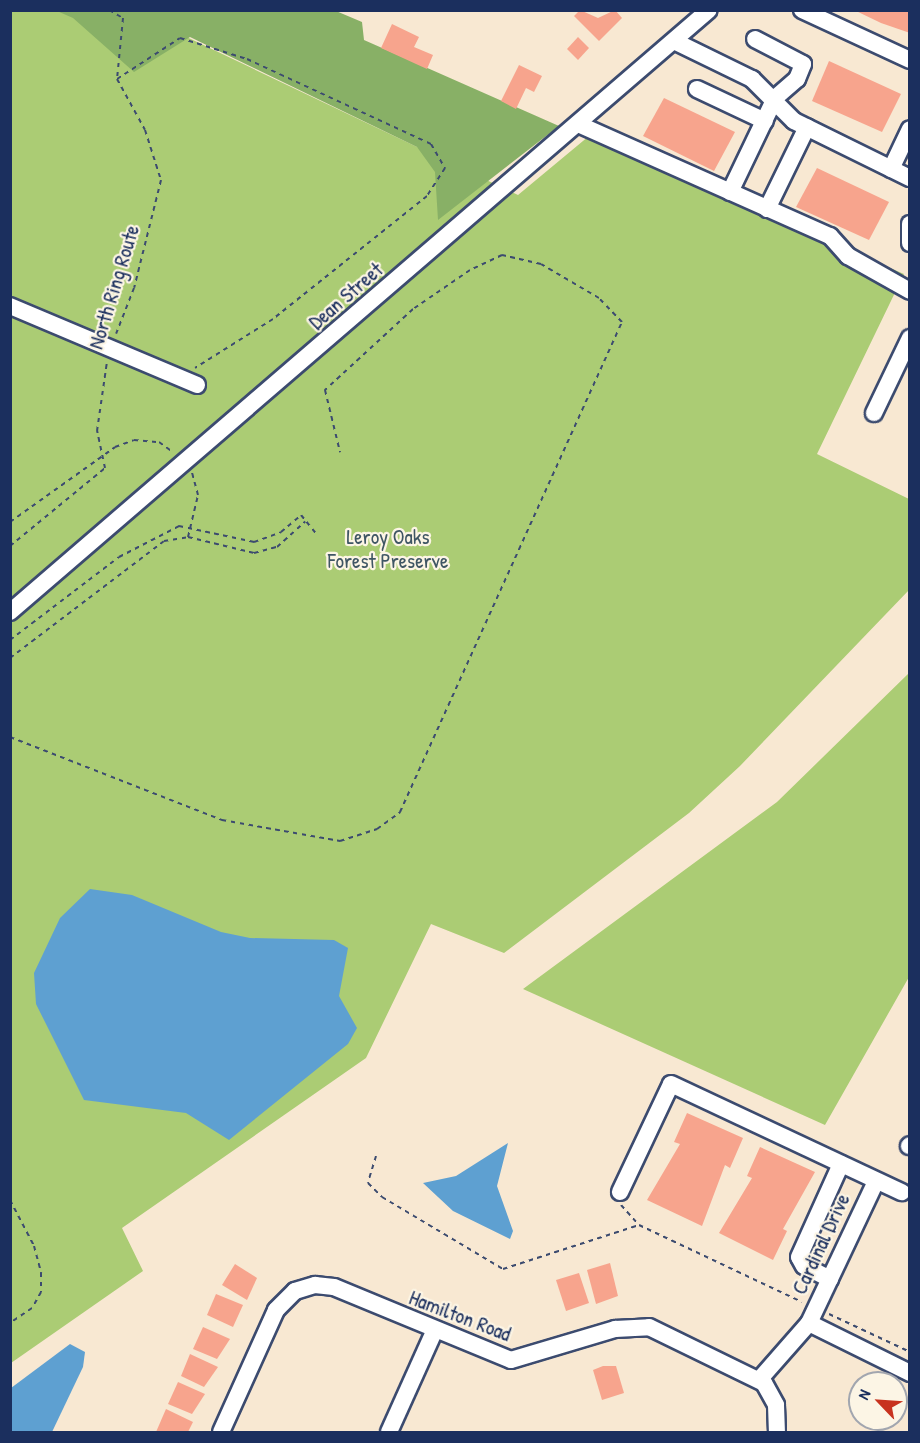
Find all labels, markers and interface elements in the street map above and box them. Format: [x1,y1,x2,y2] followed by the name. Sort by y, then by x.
[83,222,145,352] street label: North Ring Route
[304,257,388,335] street label: Dean Street
[328,524,448,574] park label: Leroy Oaks Forest Preserve
[787,1190,855,1298] street label: Cardinal Drive
[406,1285,514,1347] street label: Hamilton Road
[848,1371,908,1431] north arrow
[852,1386,875,1403] text: N

